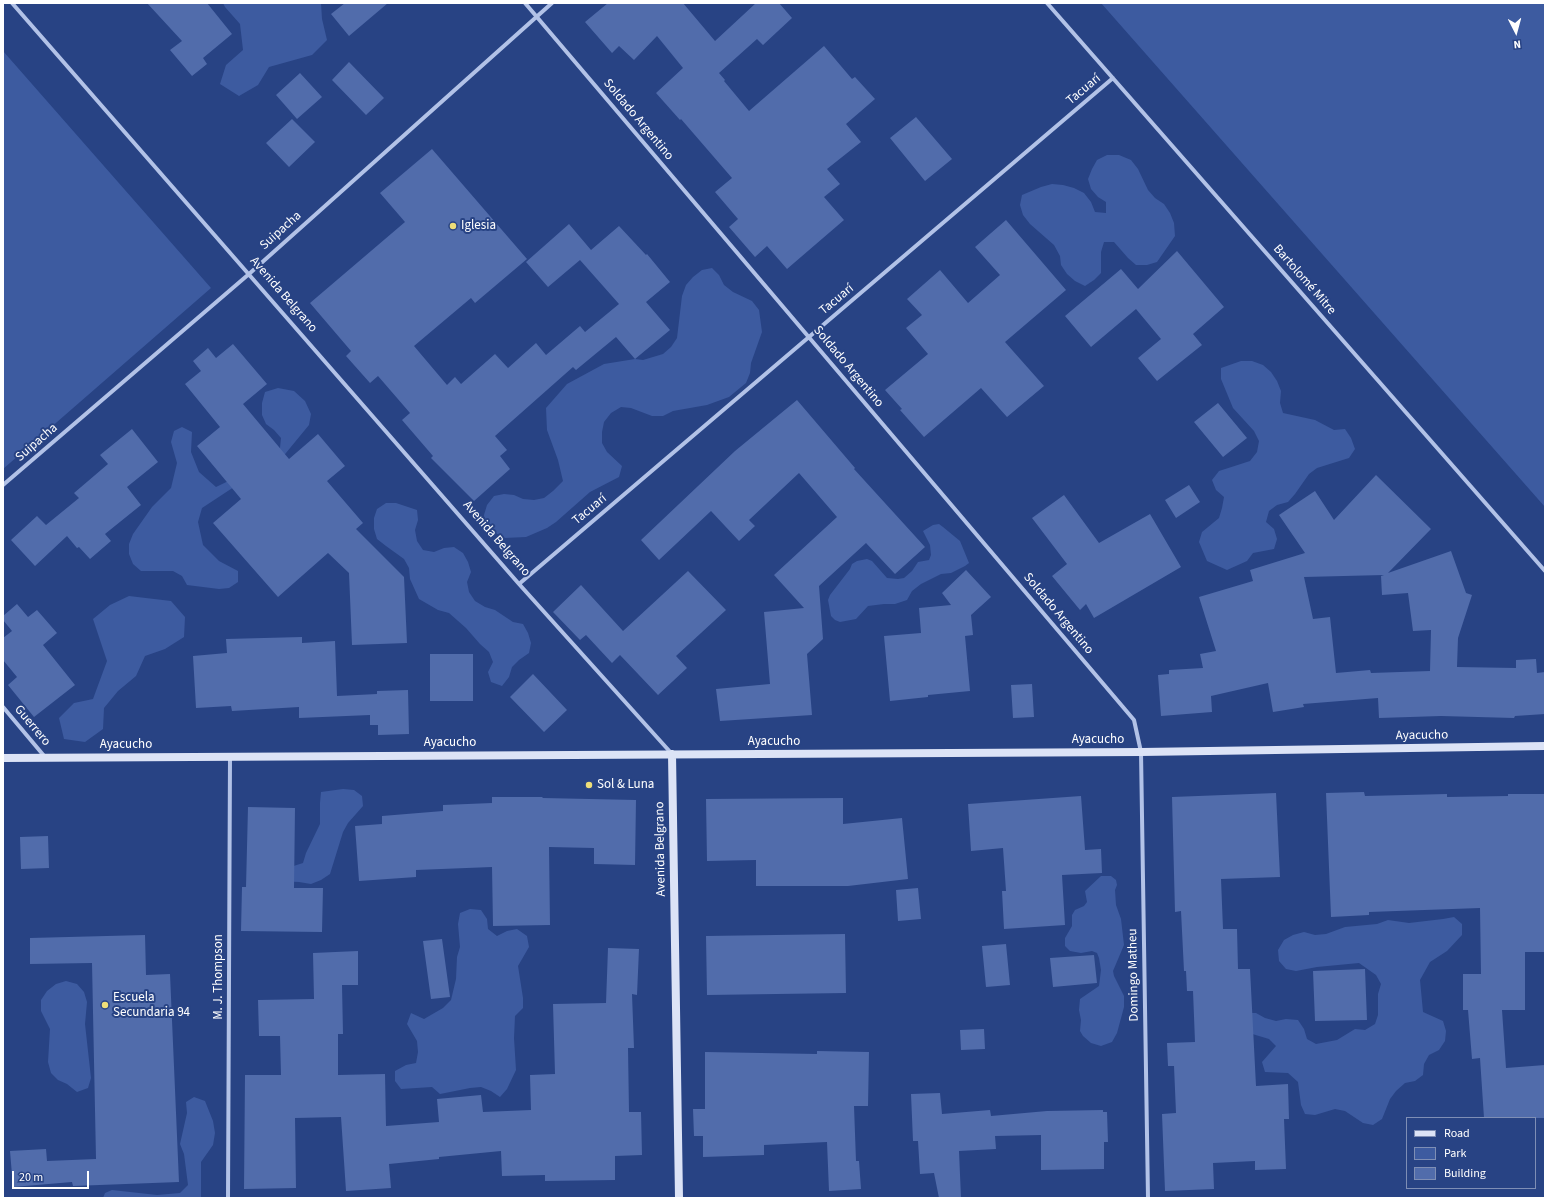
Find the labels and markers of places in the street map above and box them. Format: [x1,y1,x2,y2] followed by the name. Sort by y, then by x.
[461,218,496,234] place label: Iglesia
[448,221,458,231] marker: Iglesia
[597,777,654,793] place label: Sol & Luna
[584,780,594,790] marker: Sol & Luna
[113,990,190,1021] place label: Escuela Secundaria 94
[100,1000,110,1010] marker: Escuela Secundaria 94

